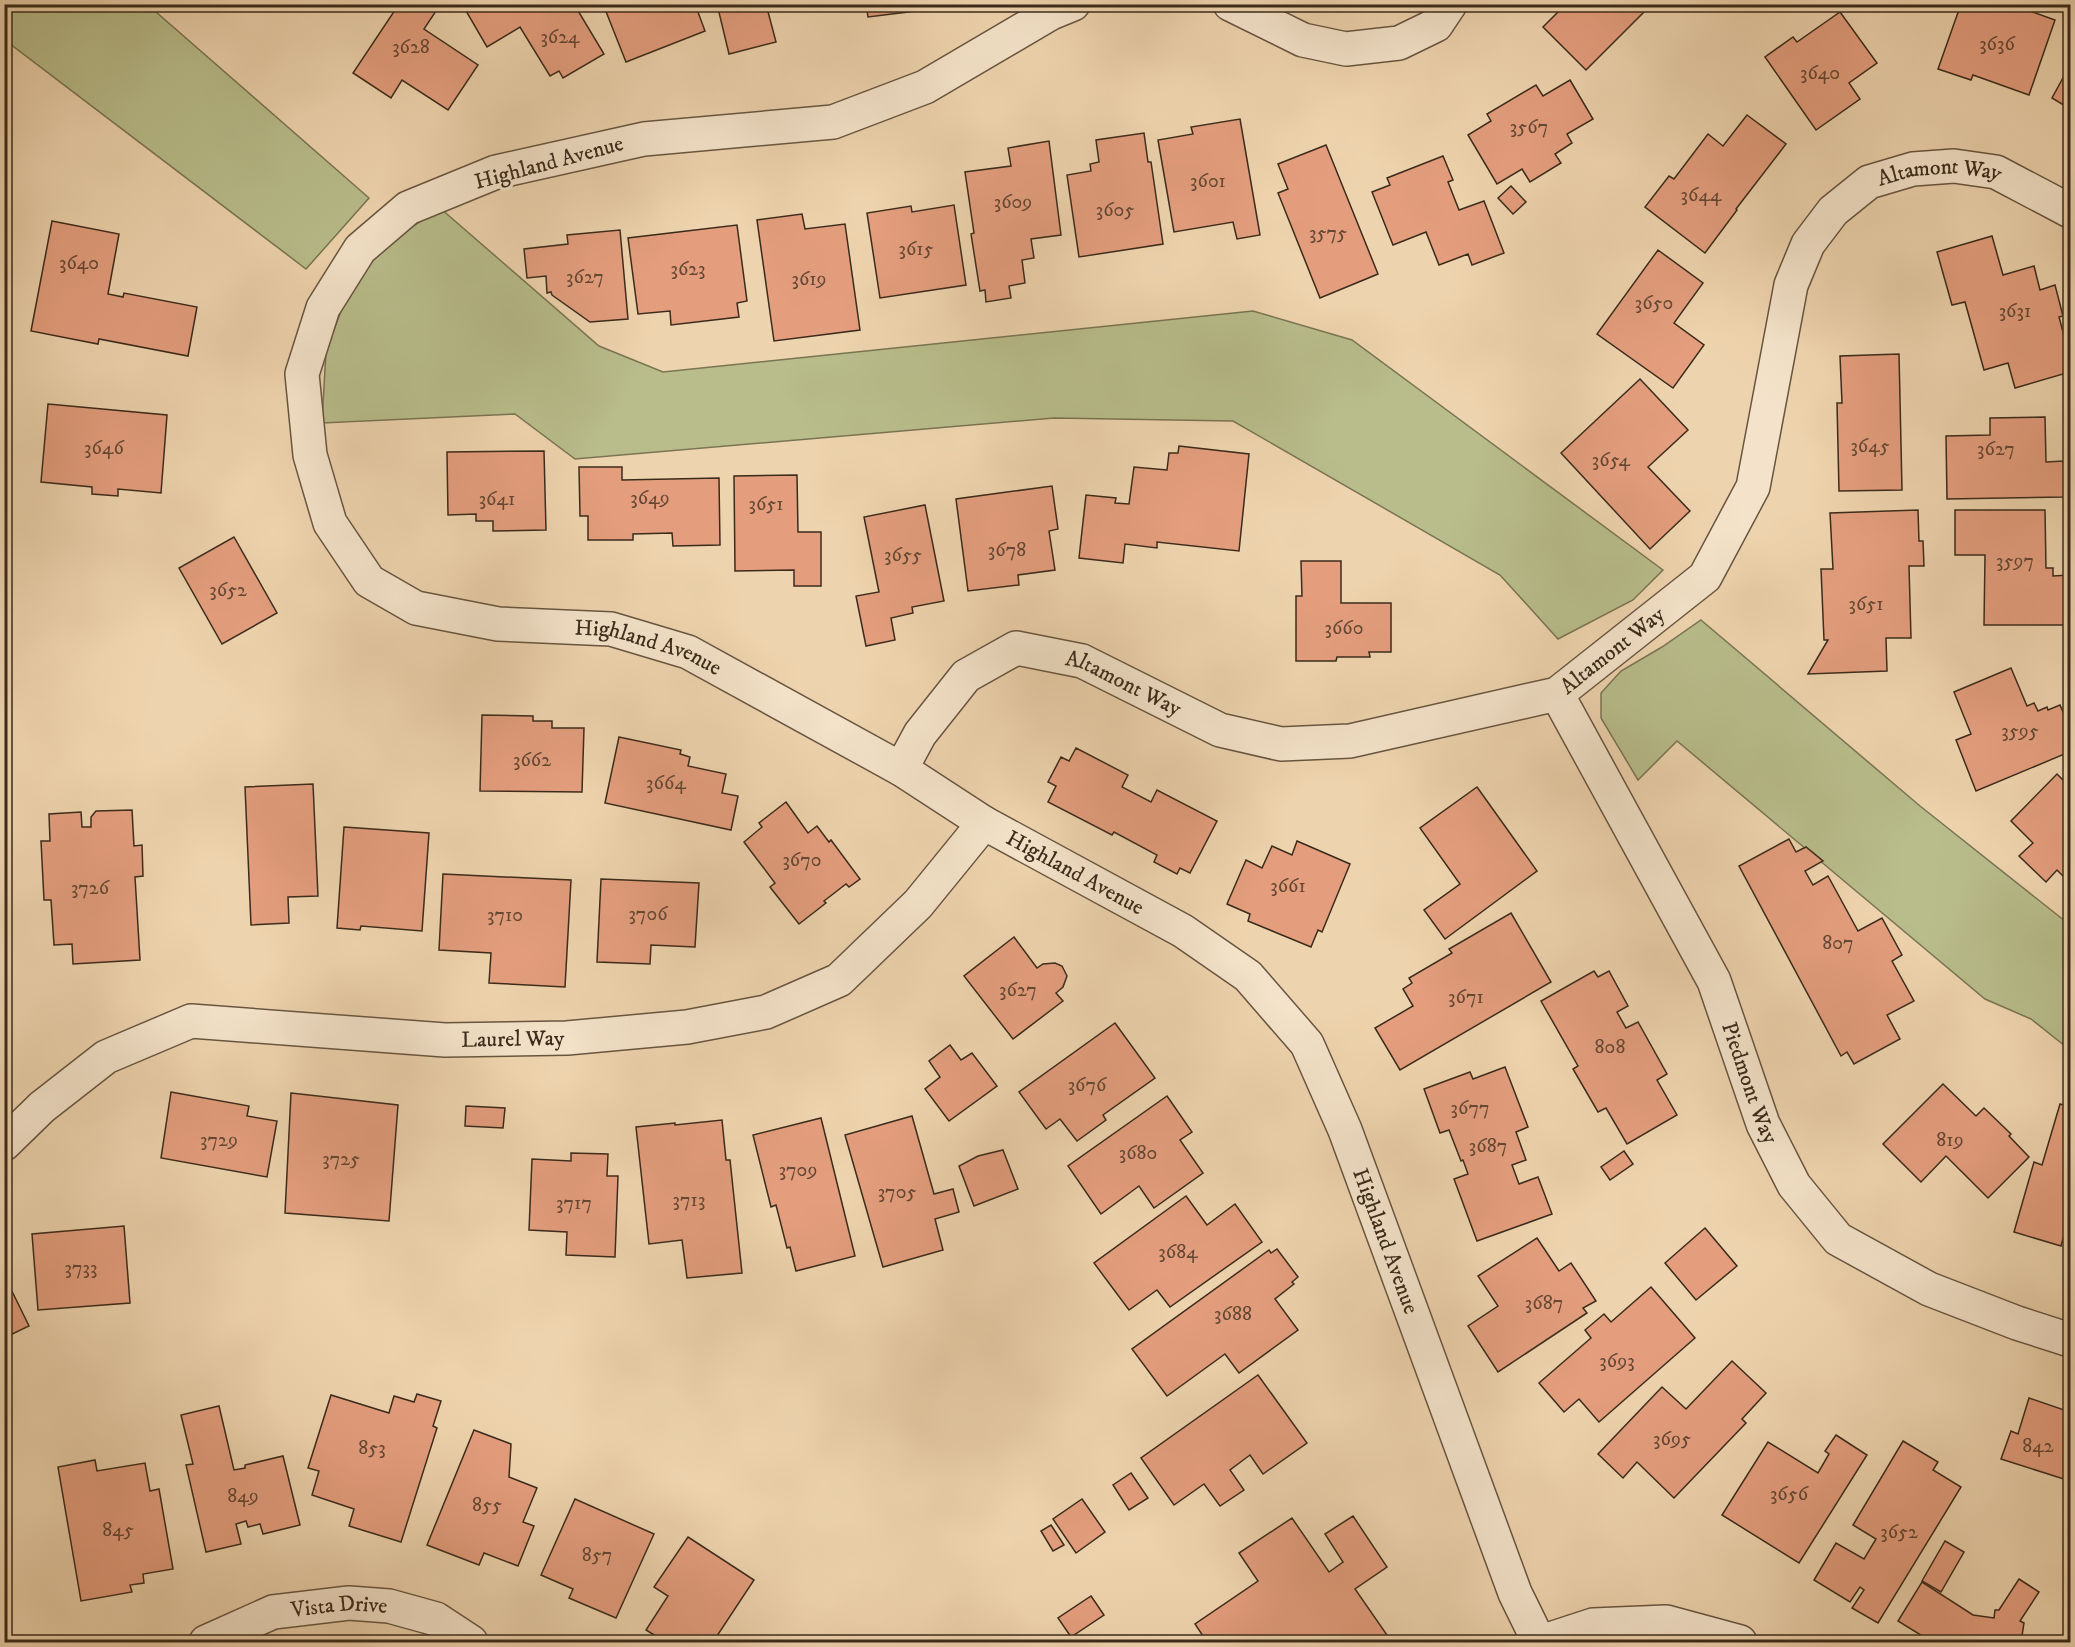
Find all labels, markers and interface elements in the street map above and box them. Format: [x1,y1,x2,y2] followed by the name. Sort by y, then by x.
[540,25,580,50] house number: 3624
[1979,32,2015,57] house number: 3636
[392,35,430,60] house number: 3628
[1800,61,1840,86] house number: 3640
[1510,115,1548,140] house number: 3567
[472,130,626,196] street label: Highland Avenue
[1874,152,2008,192] street label: Altamont Way
[1190,169,1226,194] house number: 3601
[1681,183,1722,208] house number: 3644
[994,190,1032,215] house number: 3609
[1096,198,1134,223] house number: 3605
[1309,221,1347,246] house number: 3575
[899,237,934,262] house number: 3615
[59,251,99,276] house number: 3640
[670,257,706,282] house number: 3623
[566,265,604,290] house number: 3627
[791,267,827,292] house number: 3619
[1635,291,1673,316] house number: 3650
[1999,299,2031,324] house number: 3631
[1850,434,1890,459] house number: 3645
[84,436,124,461] house number: 3646
[1977,437,2015,462] house number: 3627
[1592,448,1631,473] house number: 3654
[630,486,670,511] house number: 3649
[479,487,515,512] house number: 3641
[748,492,784,517] house number: 3651
[988,538,1026,563] house number: 3678
[884,543,922,568] house number: 3655
[1996,549,2034,574] house number: 3597
[209,578,247,603] house number: 3652
[1848,592,1884,617] house number: 3651
[1554,600,1670,700] street label: Altamont Way
[574,614,726,681] street label: Highland Avenue
[1324,616,1364,641] house number: 3660
[1063,645,1186,722] street label: Altamont Way
[2001,719,2039,744] house number: 3595
[513,748,551,773] house number: 3662
[646,771,686,796] house number: 3664
[1002,824,1149,921] street label: Highland Avenue
[782,848,822,873] house number: 3670
[1270,874,1306,899] house number: 3661
[71,876,110,901] house number: 3726
[628,902,668,927] house number: 3706
[487,903,523,928] house number: 3710
[1822,931,1854,956] house number: 807
[999,978,1037,1003] house number: 3627
[1448,985,1484,1010] house number: 3671
[1716,1018,1785,1149] street label: Piedmont Way
[461,1025,565,1053] street label: Laurel Way
[1595,1035,1625,1060] house number: 808
[1068,1073,1107,1098] house number: 3676
[1451,1096,1489,1121] house number: 3677
[200,1128,238,1153] house number: 3729
[1936,1128,1964,1153] house number: 819
[1469,1134,1507,1159] house number: 3687
[1119,1141,1157,1166] house number: 3680
[322,1147,360,1172] house number: 3725
[779,1158,817,1183] house number: 3709
[1347,1165,1425,1317] street label: Highland Avenue
[878,1180,916,1205] house number: 3705
[673,1188,705,1213] house number: 3713
[556,1191,592,1216] house number: 3717
[1158,1240,1198,1265] house number: 3684
[65,1256,97,1281] house number: 3733
[1525,1291,1563,1316] house number: 3687
[1214,1302,1252,1327] house number: 3688
[1599,1349,1635,1374] house number: 3693
[1653,1427,1691,1452] house number: 3695
[2022,1434,2054,1459] house number: 842
[358,1436,386,1461] house number: 853
[1770,1482,1809,1507] house number: 3656
[227,1484,259,1509] house number: 849
[472,1493,502,1518] house number: 855
[102,1518,134,1543] house number: 845
[1880,1520,1918,1545] house number: 3652
[582,1543,612,1568] house number: 857
[288,1589,388,1623] street label: Vista Drive

